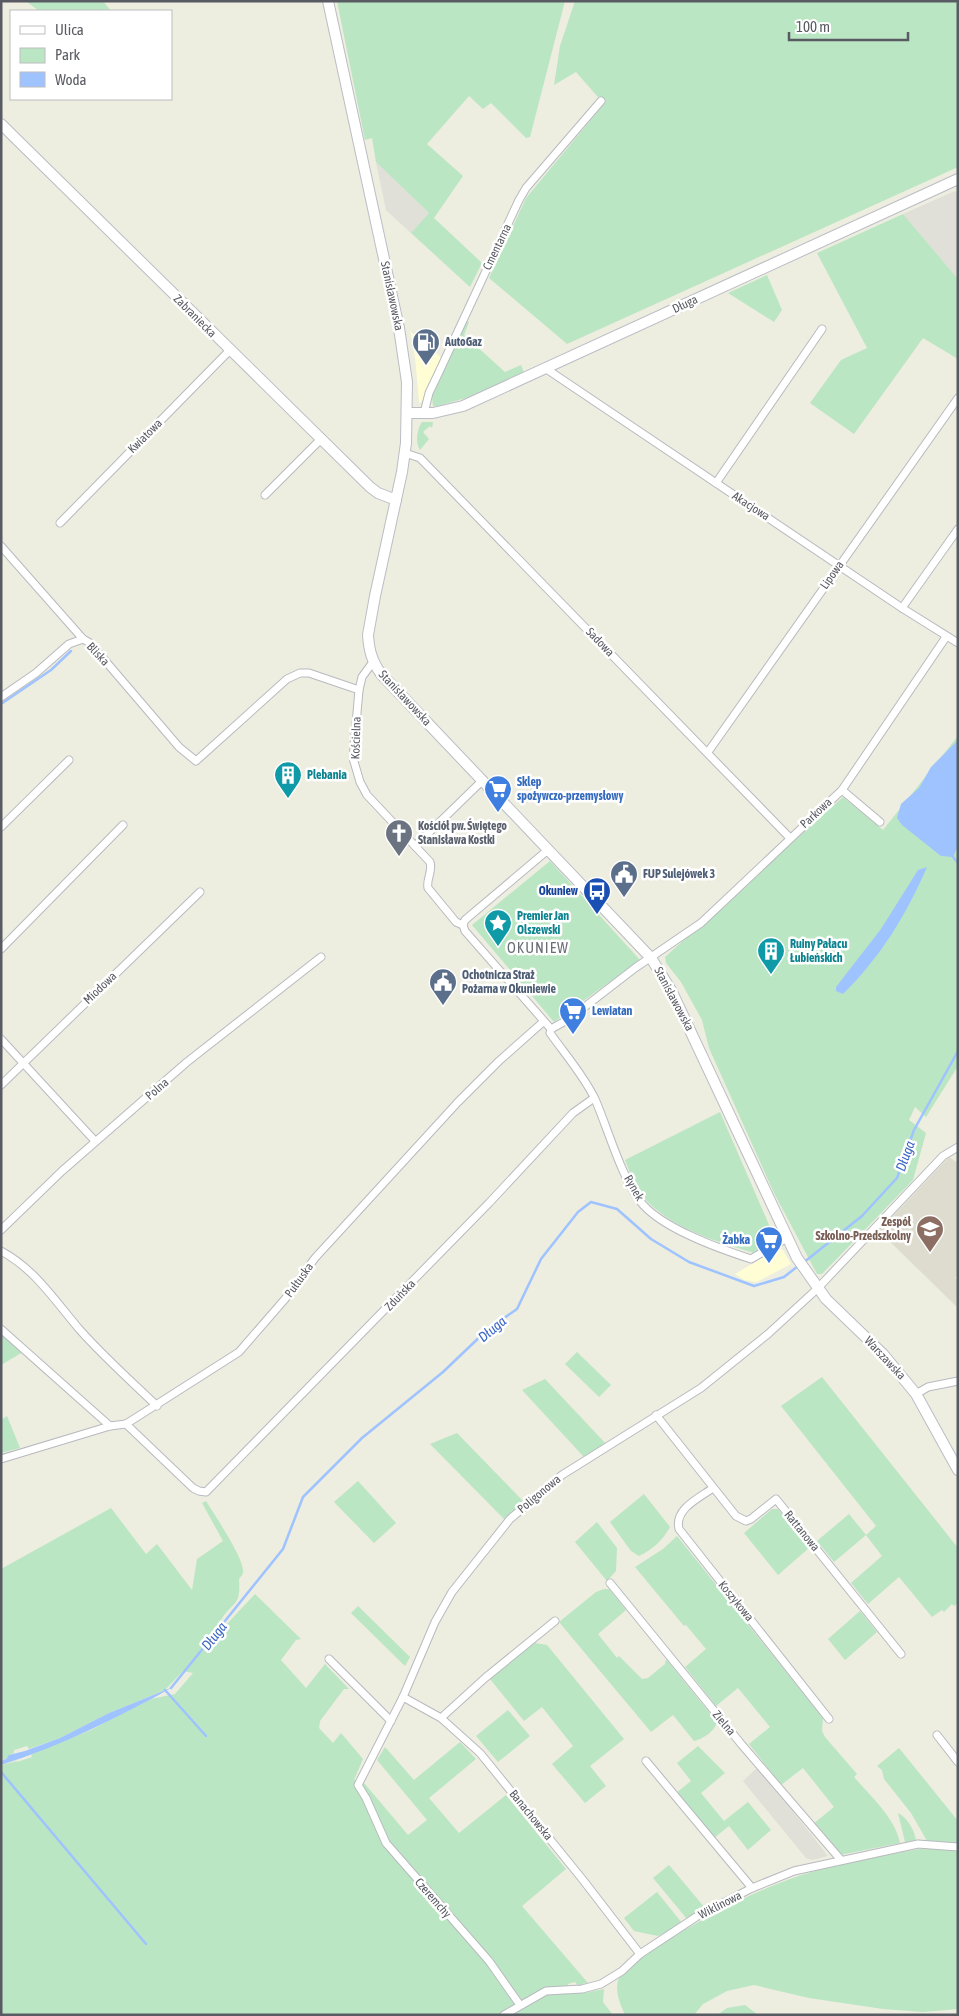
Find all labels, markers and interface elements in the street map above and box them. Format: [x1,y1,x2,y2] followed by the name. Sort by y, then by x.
[10,10,172,100] legend
[789,10,908,42] scale bar
[796,18,830,35] text: 100 m
[55,21,84,38] text: Ulica
[55,46,80,63] text: Park
[55,71,87,88] text: Woda
[480,222,514,272] street label: Cmentarna
[378,260,406,332] street label: Stanisławowska
[171,292,219,340] street label: Zabraniecka
[670,292,700,316] street label: Długa
[411,327,441,366] fuel station icon: AutoGaz
[444,335,483,349] place label: AutoGaz
[125,416,165,456] street label: Kwiatowa
[730,489,772,523] street label: Akacjowa
[817,558,847,592] street label: Lipowa
[583,625,617,659] street label: Sadowa
[84,639,112,669] street label: Bliska
[376,667,434,729] street label: Stanisławowska
[348,716,364,760] street label: Kościelna
[273,760,303,799] building icon: Plebania
[307,768,347,782] place label: Plebania
[483,774,513,813] supermarket icon: Sklep spożywczo-przemysłowy
[517,775,623,803] place label: Sklep spożywczo-przemysłowy
[797,795,835,831] street label: Parkowa
[384,818,414,857] church icon: Kościół pw. Świętego Stanisława Kostki
[418,818,507,847] place label: Kościół pw. Świętego Stanisława Kostki
[609,859,639,898] public building icon: FUP Sulejówek 3
[643,867,715,881] place label: FUP Sulejówek 3
[582,876,612,915] bus stop icon: Okuniew
[539,884,579,898] place label: Okuniew
[483,908,513,947] place icon: Premier Jan Olszewski
[517,909,569,937] place label: Premier Jan Olszewski
[756,936,786,975] building icon: Ruiny Pałacu Łubieńskich
[790,937,847,965] place label: Ruiny Pałacu Łubieńskich
[507,939,569,956] district label: OKUNIEW
[651,965,697,1033] street label: Stanisławowska
[428,967,458,1006] public building icon: Ochotnicza Straż Pożarna w Okuniewie
[462,968,556,996] place label: Ochotnicza Straż Pożarna w Okuniewie
[81,969,119,1007] street label: Miodowa
[558,996,588,1035] supermarket icon: Lewiatan
[592,1004,633,1018] place label: Lewiatan
[143,1075,171,1103] street label: Polna
[892,1138,918,1173] water label: Długa
[621,1173,647,1204] street label: Rynek
[915,1214,945,1253] school or university icon: Zespół Szkolno-Przedszkolny
[815,1215,912,1243] place label: Zespół Szkolno-Przedszkolny
[754,1225,784,1264] supermarket icon: Żabka
[722,1232,750,1247] place label: Żabka
[282,1260,316,1300] street label: Pułtuska
[382,1277,418,1313] street label: Zduńska
[475,1313,509,1345] water label: Długa
[862,1334,908,1382] street label: Warszawska
[515,1472,563,1516] street label: Poligonowa
[781,1508,823,1554] street label: Rattanowa
[715,1578,757,1624] street label: Koszykowa
[198,1618,230,1653] water label: Długa
[710,1708,738,1738] street label: Zielna
[506,1787,556,1843] street label: Banachowska
[412,1875,454,1921] street label: Czeremchy
[696,1888,744,1922] street label: Wiklinowa

